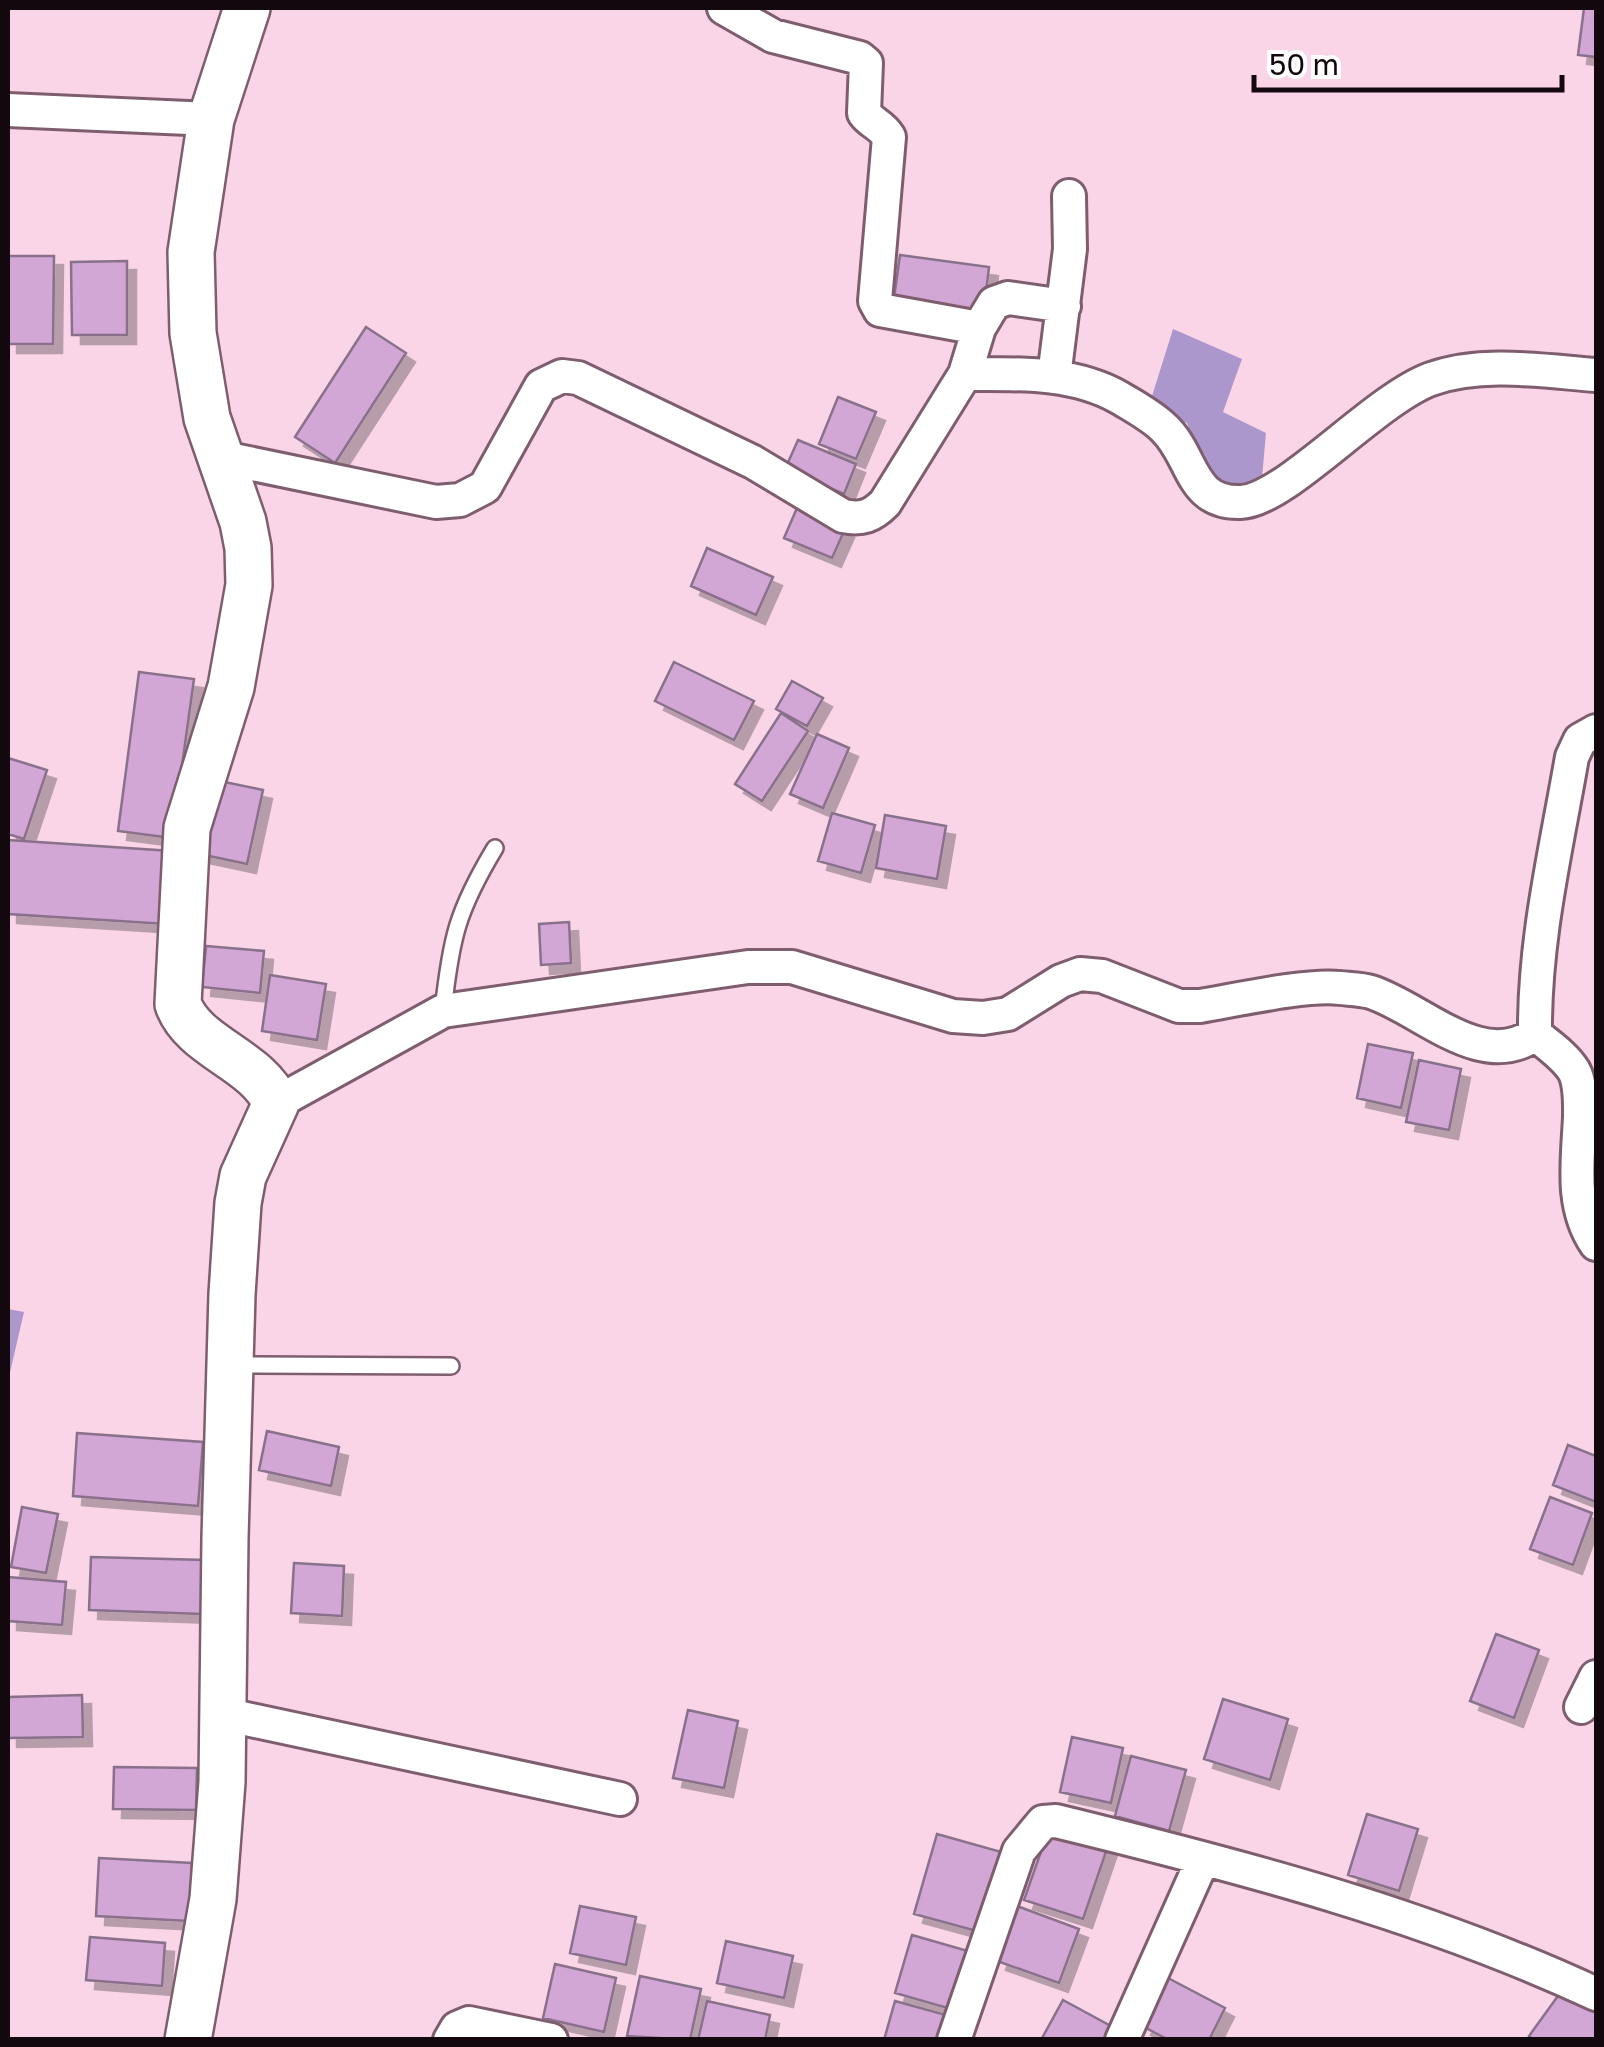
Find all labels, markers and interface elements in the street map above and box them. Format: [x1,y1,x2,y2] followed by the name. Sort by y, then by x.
[1254,30,1562,92] scale bar
[1269,46,1339,82] text: 50 m

